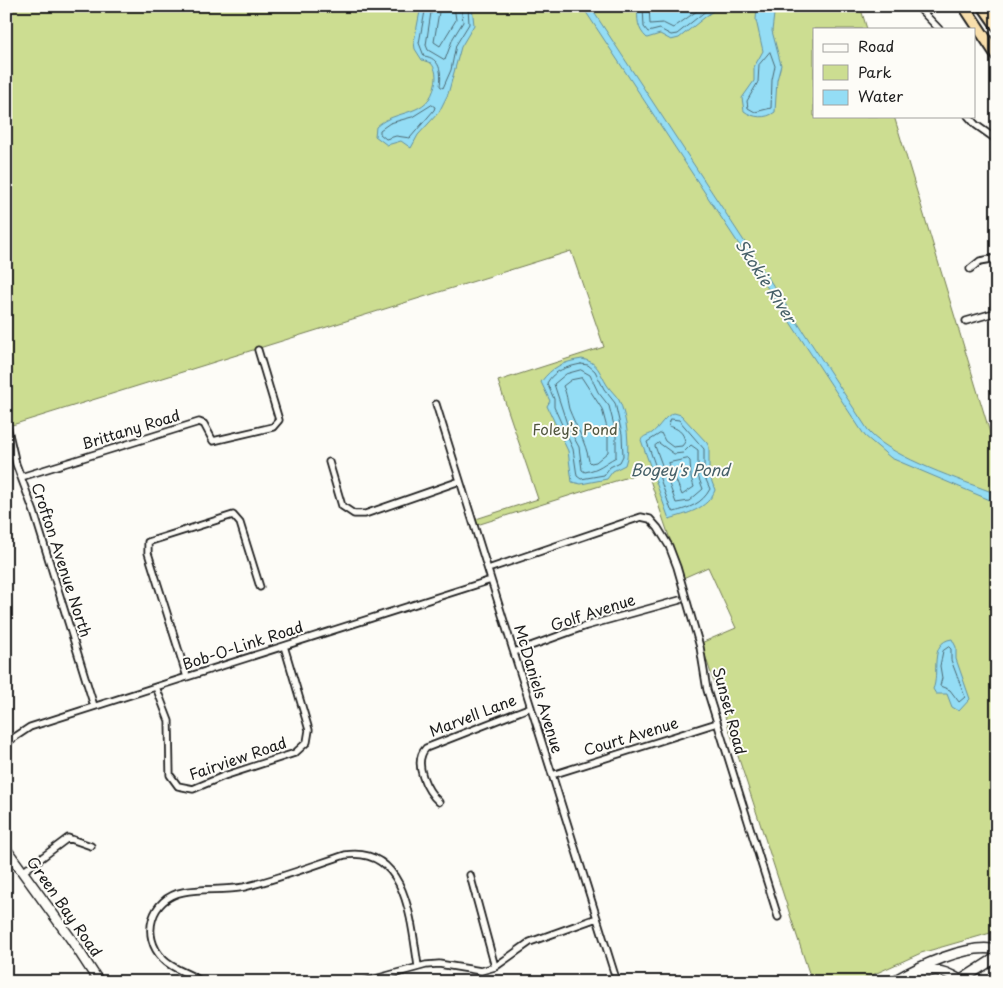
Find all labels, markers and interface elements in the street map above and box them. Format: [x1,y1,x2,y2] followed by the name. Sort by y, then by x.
[813,28,976,118] legend
[858,34,894,57] text: Road
[858,60,892,83] text: Park
[858,84,903,107] text: Water
[731,234,804,329] water label: Skokie River
[79,403,183,454] street label: Brittany Road
[532,417,618,440] park label: Foley’s Pond
[630,457,732,481] water label: Bogey's Pond
[27,479,98,640] street label: Crofton Avenue North
[547,587,638,636] street label: Golf Avenue
[179,614,306,675] street label: Bob-O-Link Road
[509,621,570,756] street label: McDaniels Avenue
[708,664,753,757] street label: Sunset Road
[426,687,519,742] street label: Marvell Lane
[580,710,681,761] street label: Court Avenue
[186,730,289,785] street label: Fairview Road
[22,851,108,961] street label: Green Bay Road

